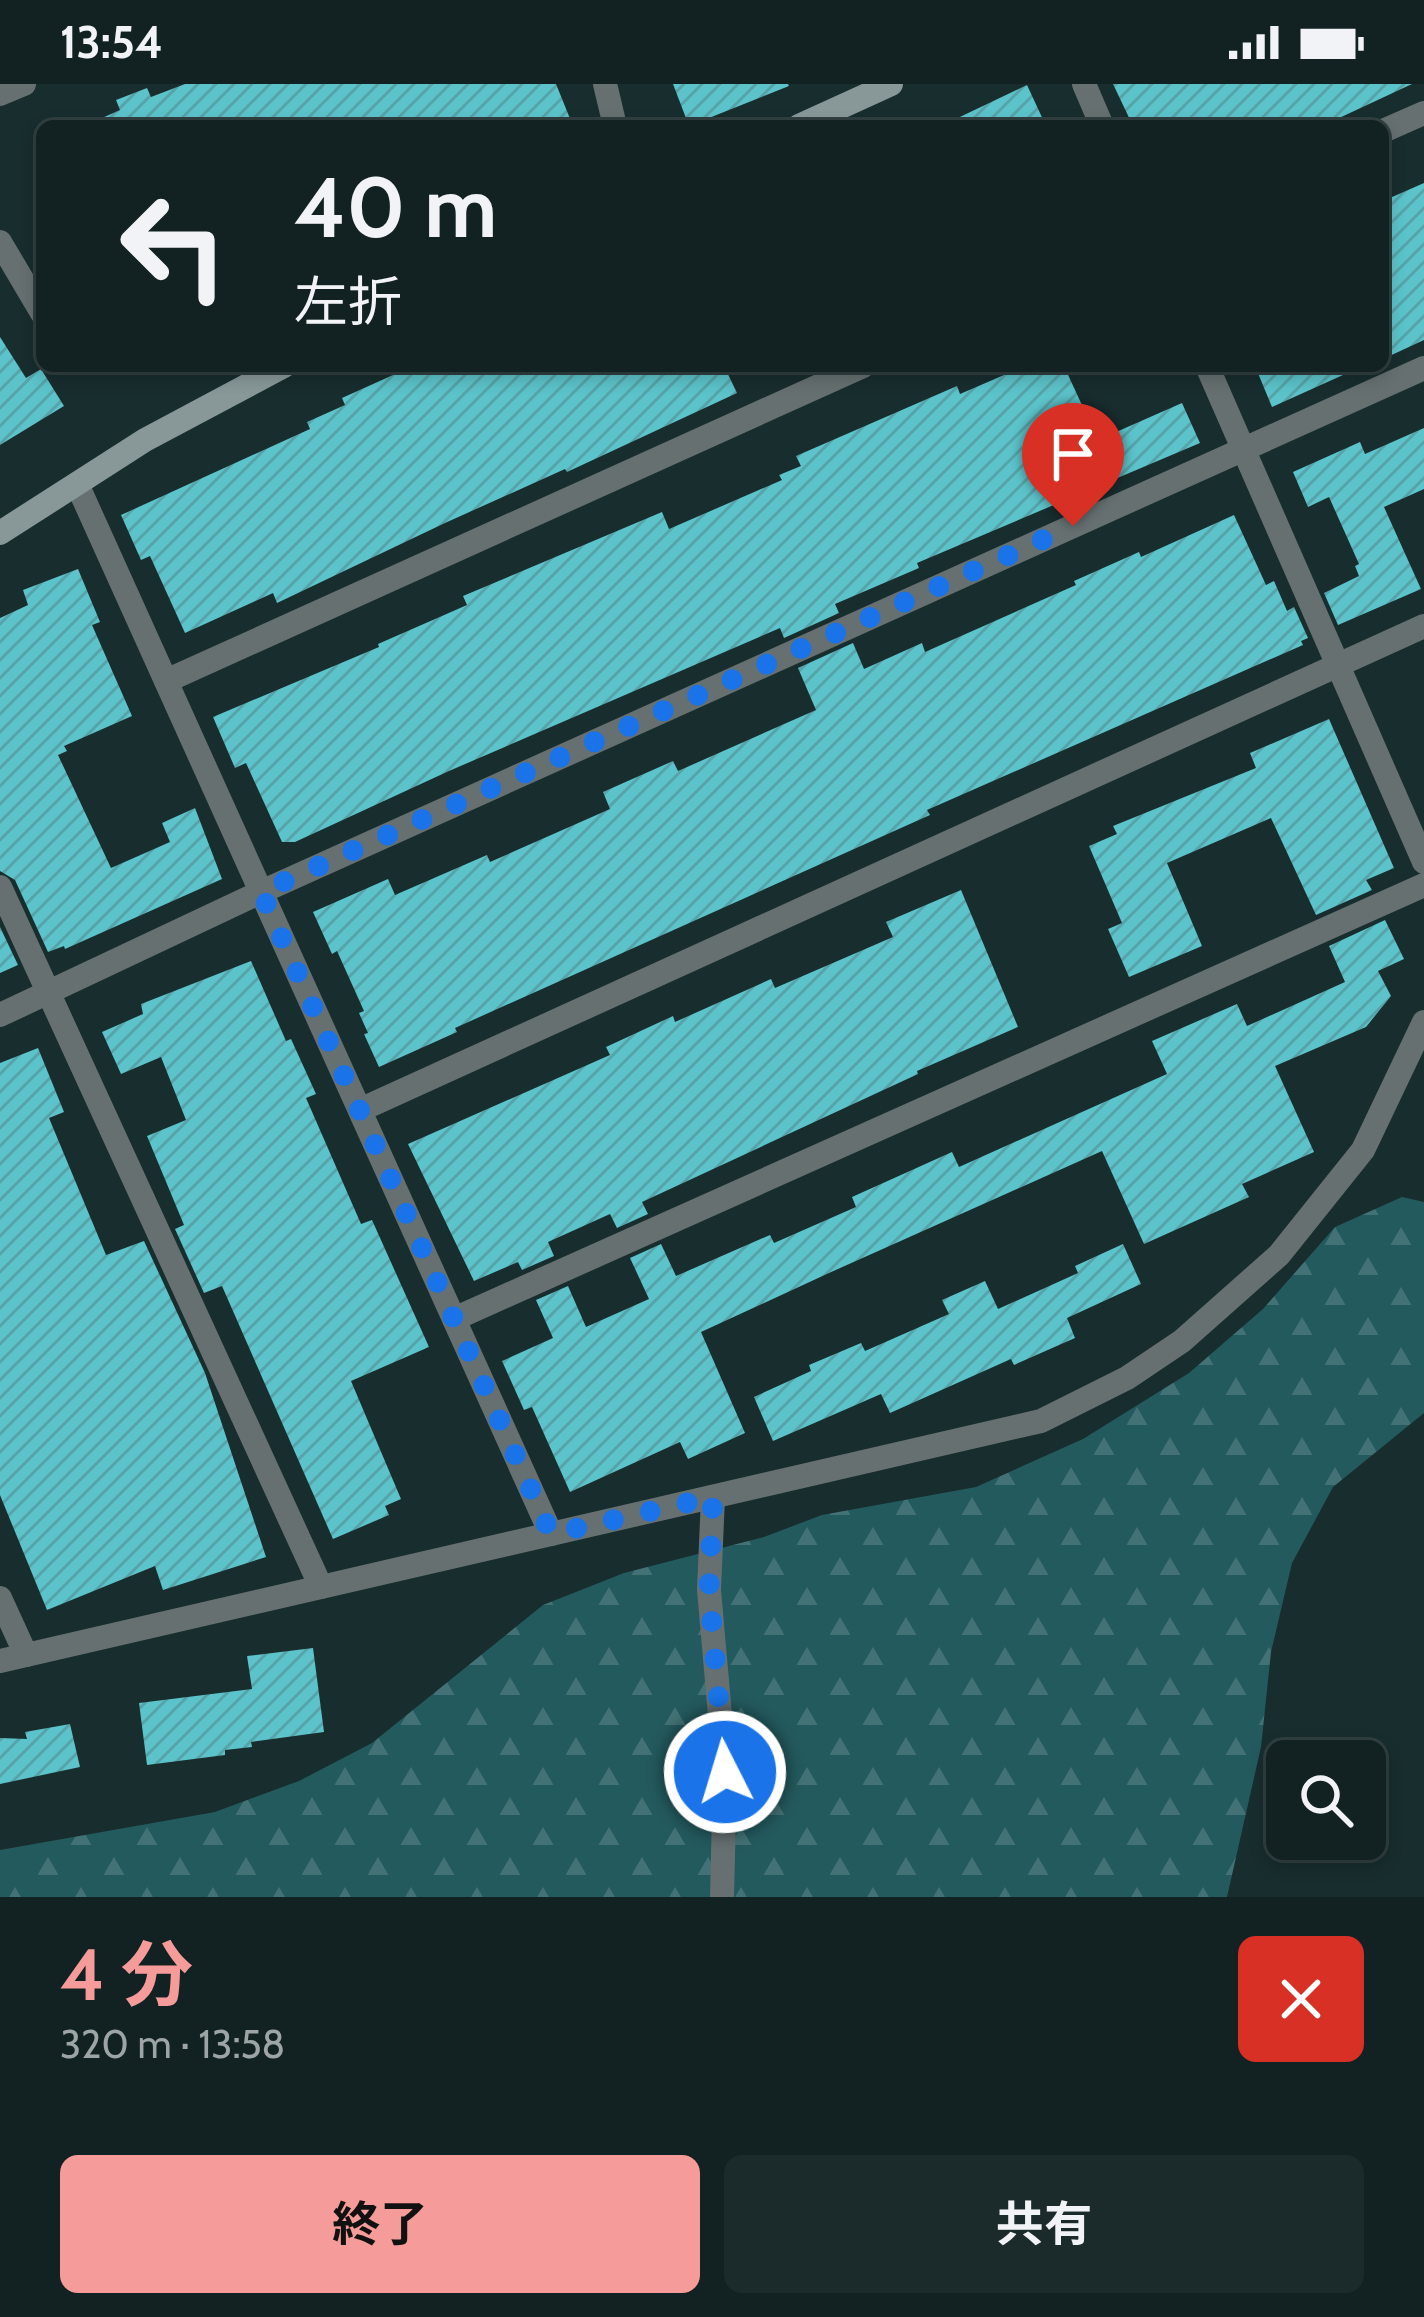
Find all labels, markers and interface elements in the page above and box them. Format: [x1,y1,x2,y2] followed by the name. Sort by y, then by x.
[60,15,163,69] text: 13:54
[294,156,497,258] text: 40 m
[96,168,252,324] icon: left
[294,269,402,335] text: 左折
[1022,403,1124,526] pin
[1040,421,1106,487] icon: arrive
[662,1709,788,1835] position arrow
[1266,1740,1386,1860] map controls
[1266,1740,1386,1860] button: search
[60,1931,193,2018] text: 4 分
[1238,1936,1364,2062] button: close
[60,2020,285,2068] text: 320 m · 13:58
[60,2155,700,2293] button: 終了
[724,2155,1364,2293] button: 共有

